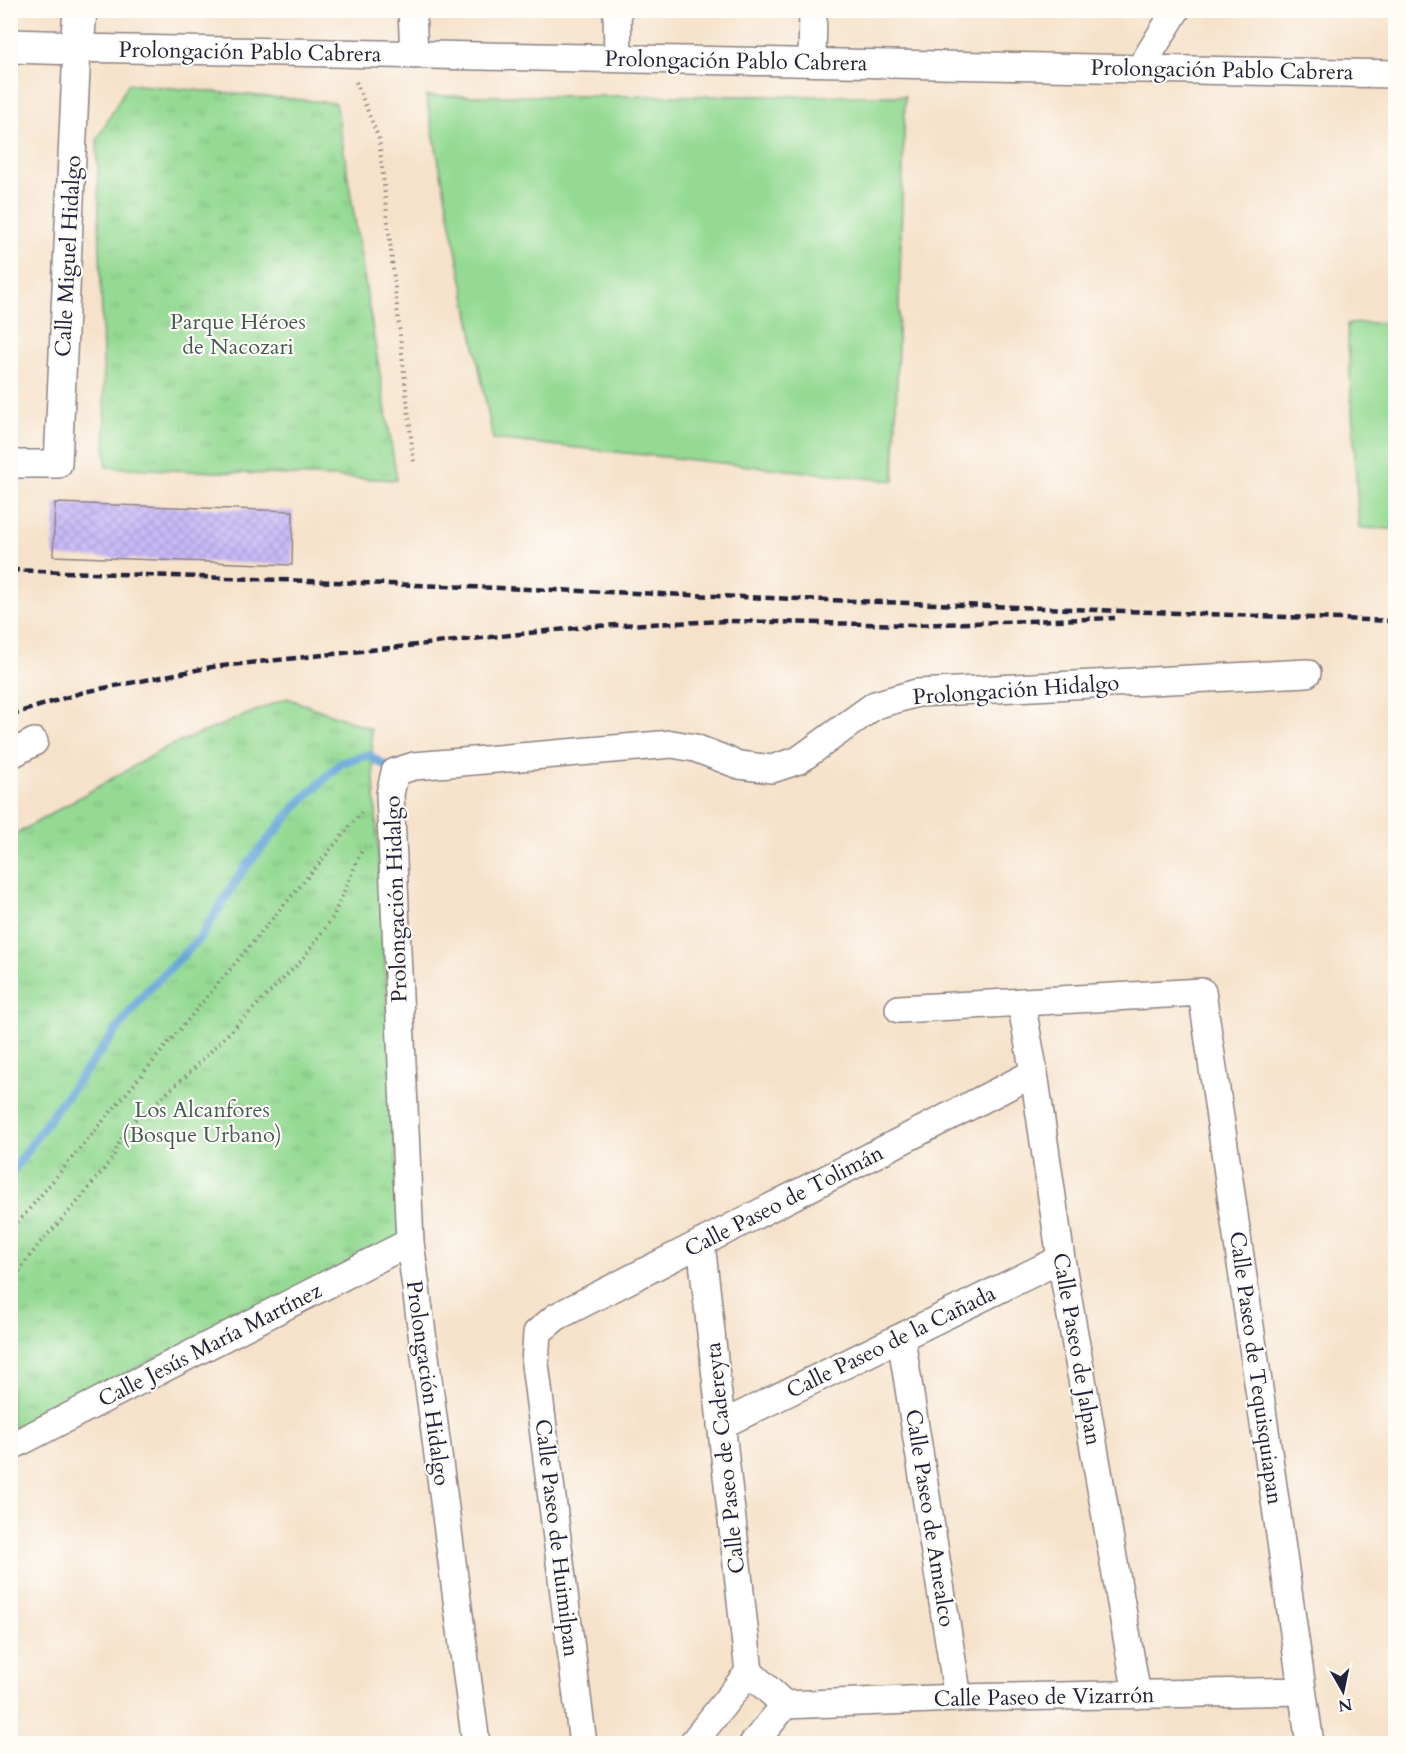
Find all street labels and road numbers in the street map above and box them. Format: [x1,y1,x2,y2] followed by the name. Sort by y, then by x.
[118,35,382,69] street label: Prolongación Pablo Cabrera
[604,44,868,78] street label: Prolongación Pablo Cabrera
[1090,53,1354,87] street label: Prolongación Pablo Cabrera
[48,154,88,358] street label: Calle Miguel Hidalgo
[912,668,1120,712] street label: Prolongación Hidalgo
[377,795,415,1003] street label: Prolongación Hidalgo
[680,1138,889,1264] street label: Calle Paseo de Tolimán
[1222,1230,1290,1507] street label: Calle Paseo de Tequisquiapan
[1045,1250,1109,1448] street label: Calle Paseo de Jalpan
[93,1275,327,1414] street label: Calle Jesús María Martínez
[399,1278,457,1488] street label: Prolongación Hidalgo
[781,1278,1001,1406] street label: Calle Paseo de la Cañada
[698,1340,752,1575] street label: Calle Paseo de Cadereyta
[898,1407,962,1629] street label: Calle Paseo de Amealco
[528,1417,587,1659] street label: Calle Paseo de Huimilpan
[933,1680,1155,1714] street label: Calle Paseo de Vizarrón

